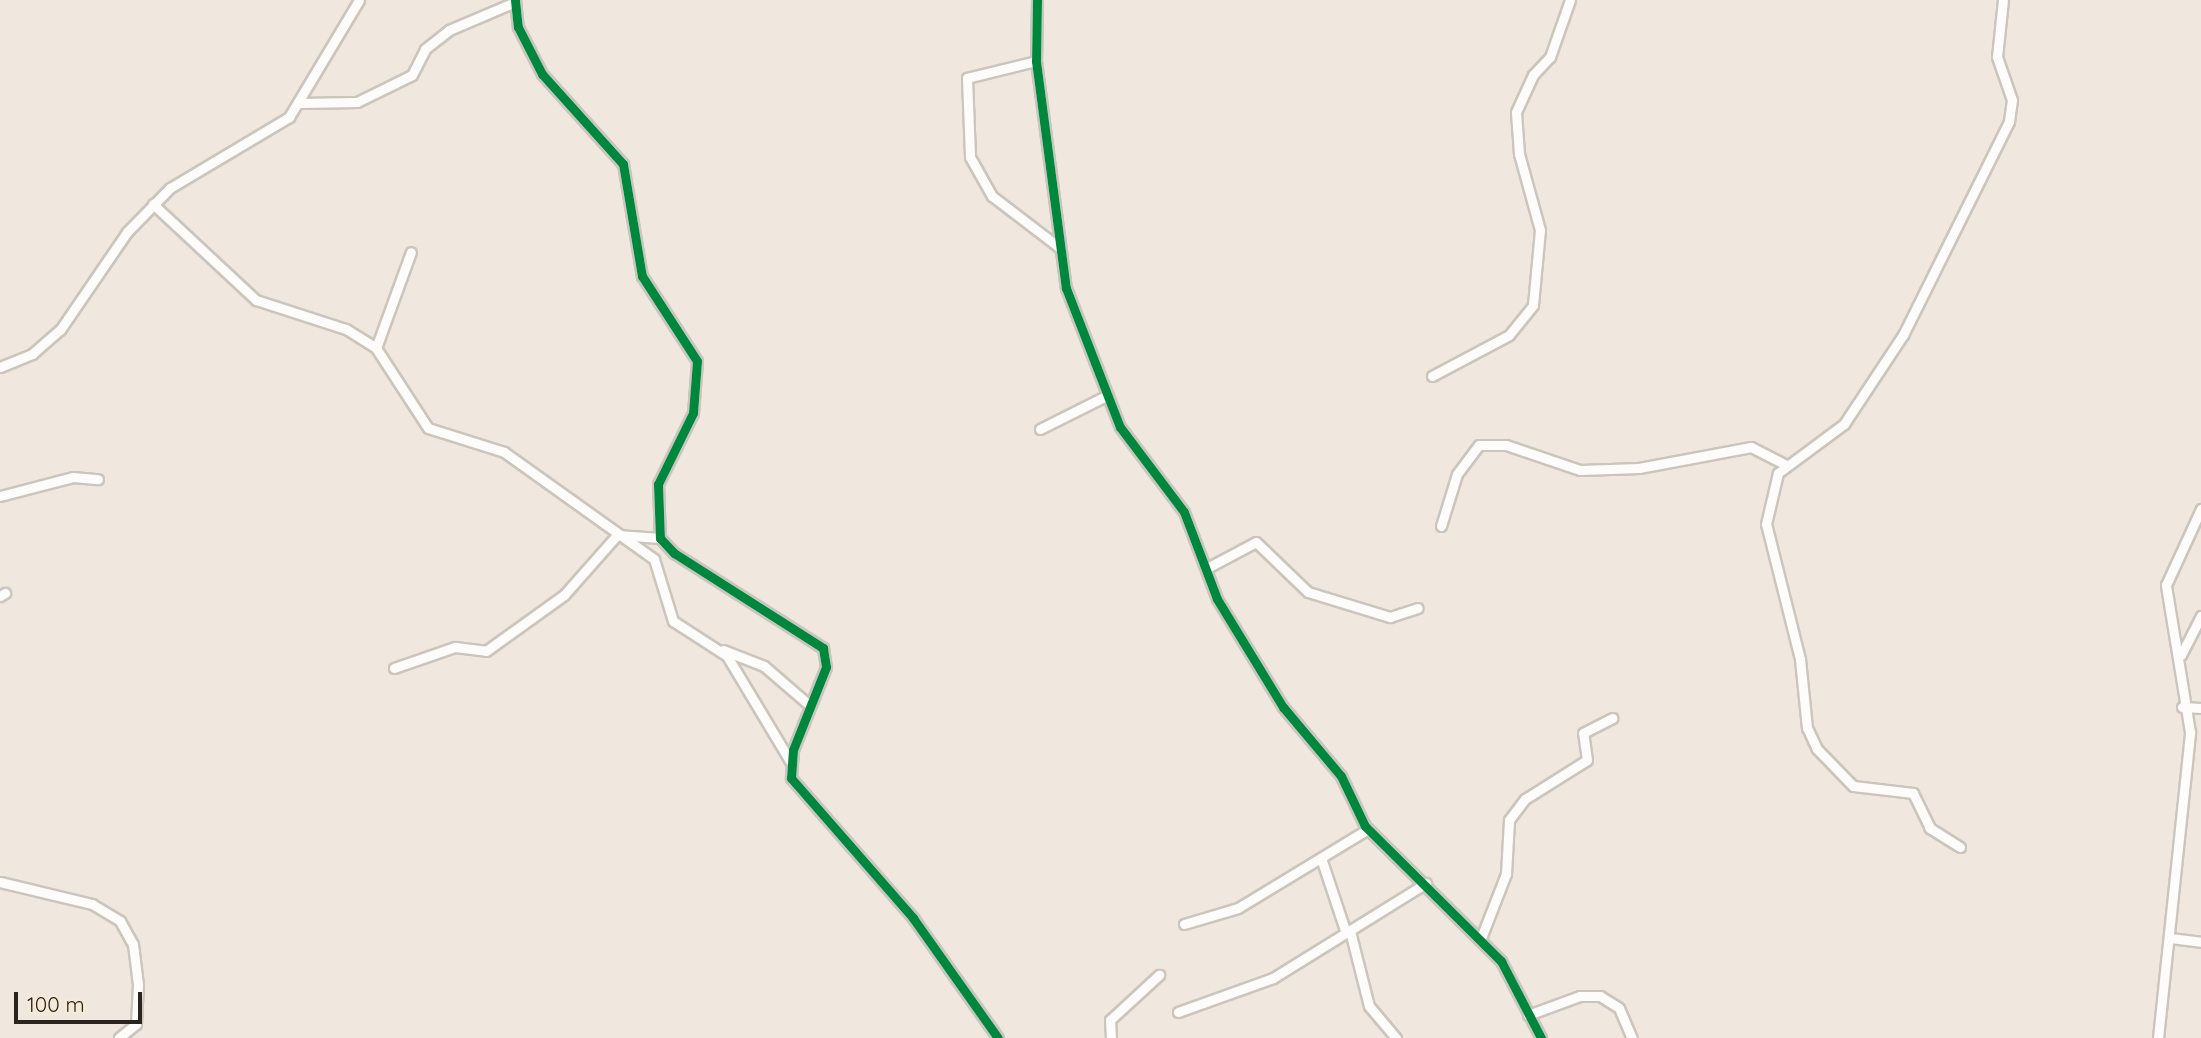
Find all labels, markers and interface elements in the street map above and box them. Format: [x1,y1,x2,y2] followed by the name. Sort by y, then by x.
[18,978,145,1022] scale bar
[27,991,85,1017] text: 100 m

